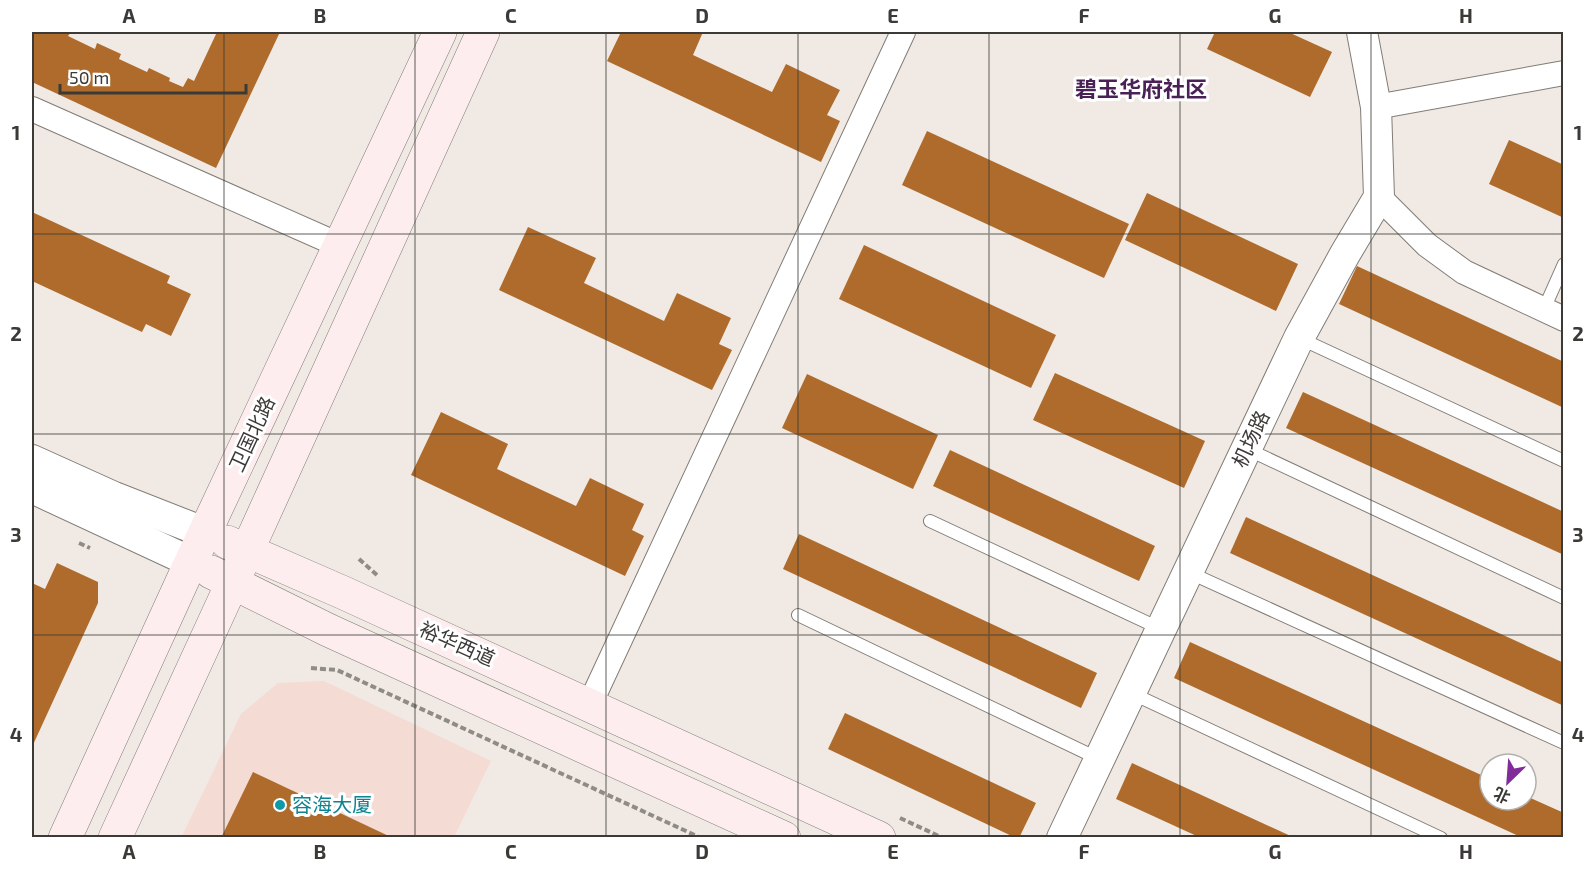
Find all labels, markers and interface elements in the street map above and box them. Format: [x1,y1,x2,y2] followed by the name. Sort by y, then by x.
[122,3,136,27] text: A
[314,3,326,27] text: B
[505,3,517,27] text: C
[695,3,709,27] text: D
[887,3,899,27] text: E
[1078,3,1090,27] text: F
[1269,3,1281,27] text: G
[1459,3,1473,27] text: H
[60,57,246,95] scale bar
[69,66,109,88] text: 50 m
[1075,75,1207,101] district label: 碧玉华府社区
[12,120,20,144] text: 1
[1574,120,1582,144] text: 1
[10,321,22,345] text: 2
[1572,321,1584,345] text: 2
[223,392,279,475] street label: 卫国北路
[1227,406,1274,471] street label: 机场路
[10,522,22,546] text: 3
[1572,522,1584,546] text: 3
[416,616,499,670] street label: 裕华西道
[10,722,23,746] text: 4
[1572,722,1585,746] text: 4
[1478,752,1538,812] north arrow
[1490,784,1513,808] text: 北
[292,792,372,816] place label: 容海大厦
[273,798,287,812] marker: 容海大厦
[122,839,136,863] text: A
[314,839,326,863] text: B
[505,839,517,863] text: C
[695,839,709,863] text: D
[887,839,899,863] text: E
[1078,839,1090,863] text: F
[1269,839,1281,863] text: G
[1459,839,1473,863] text: H

